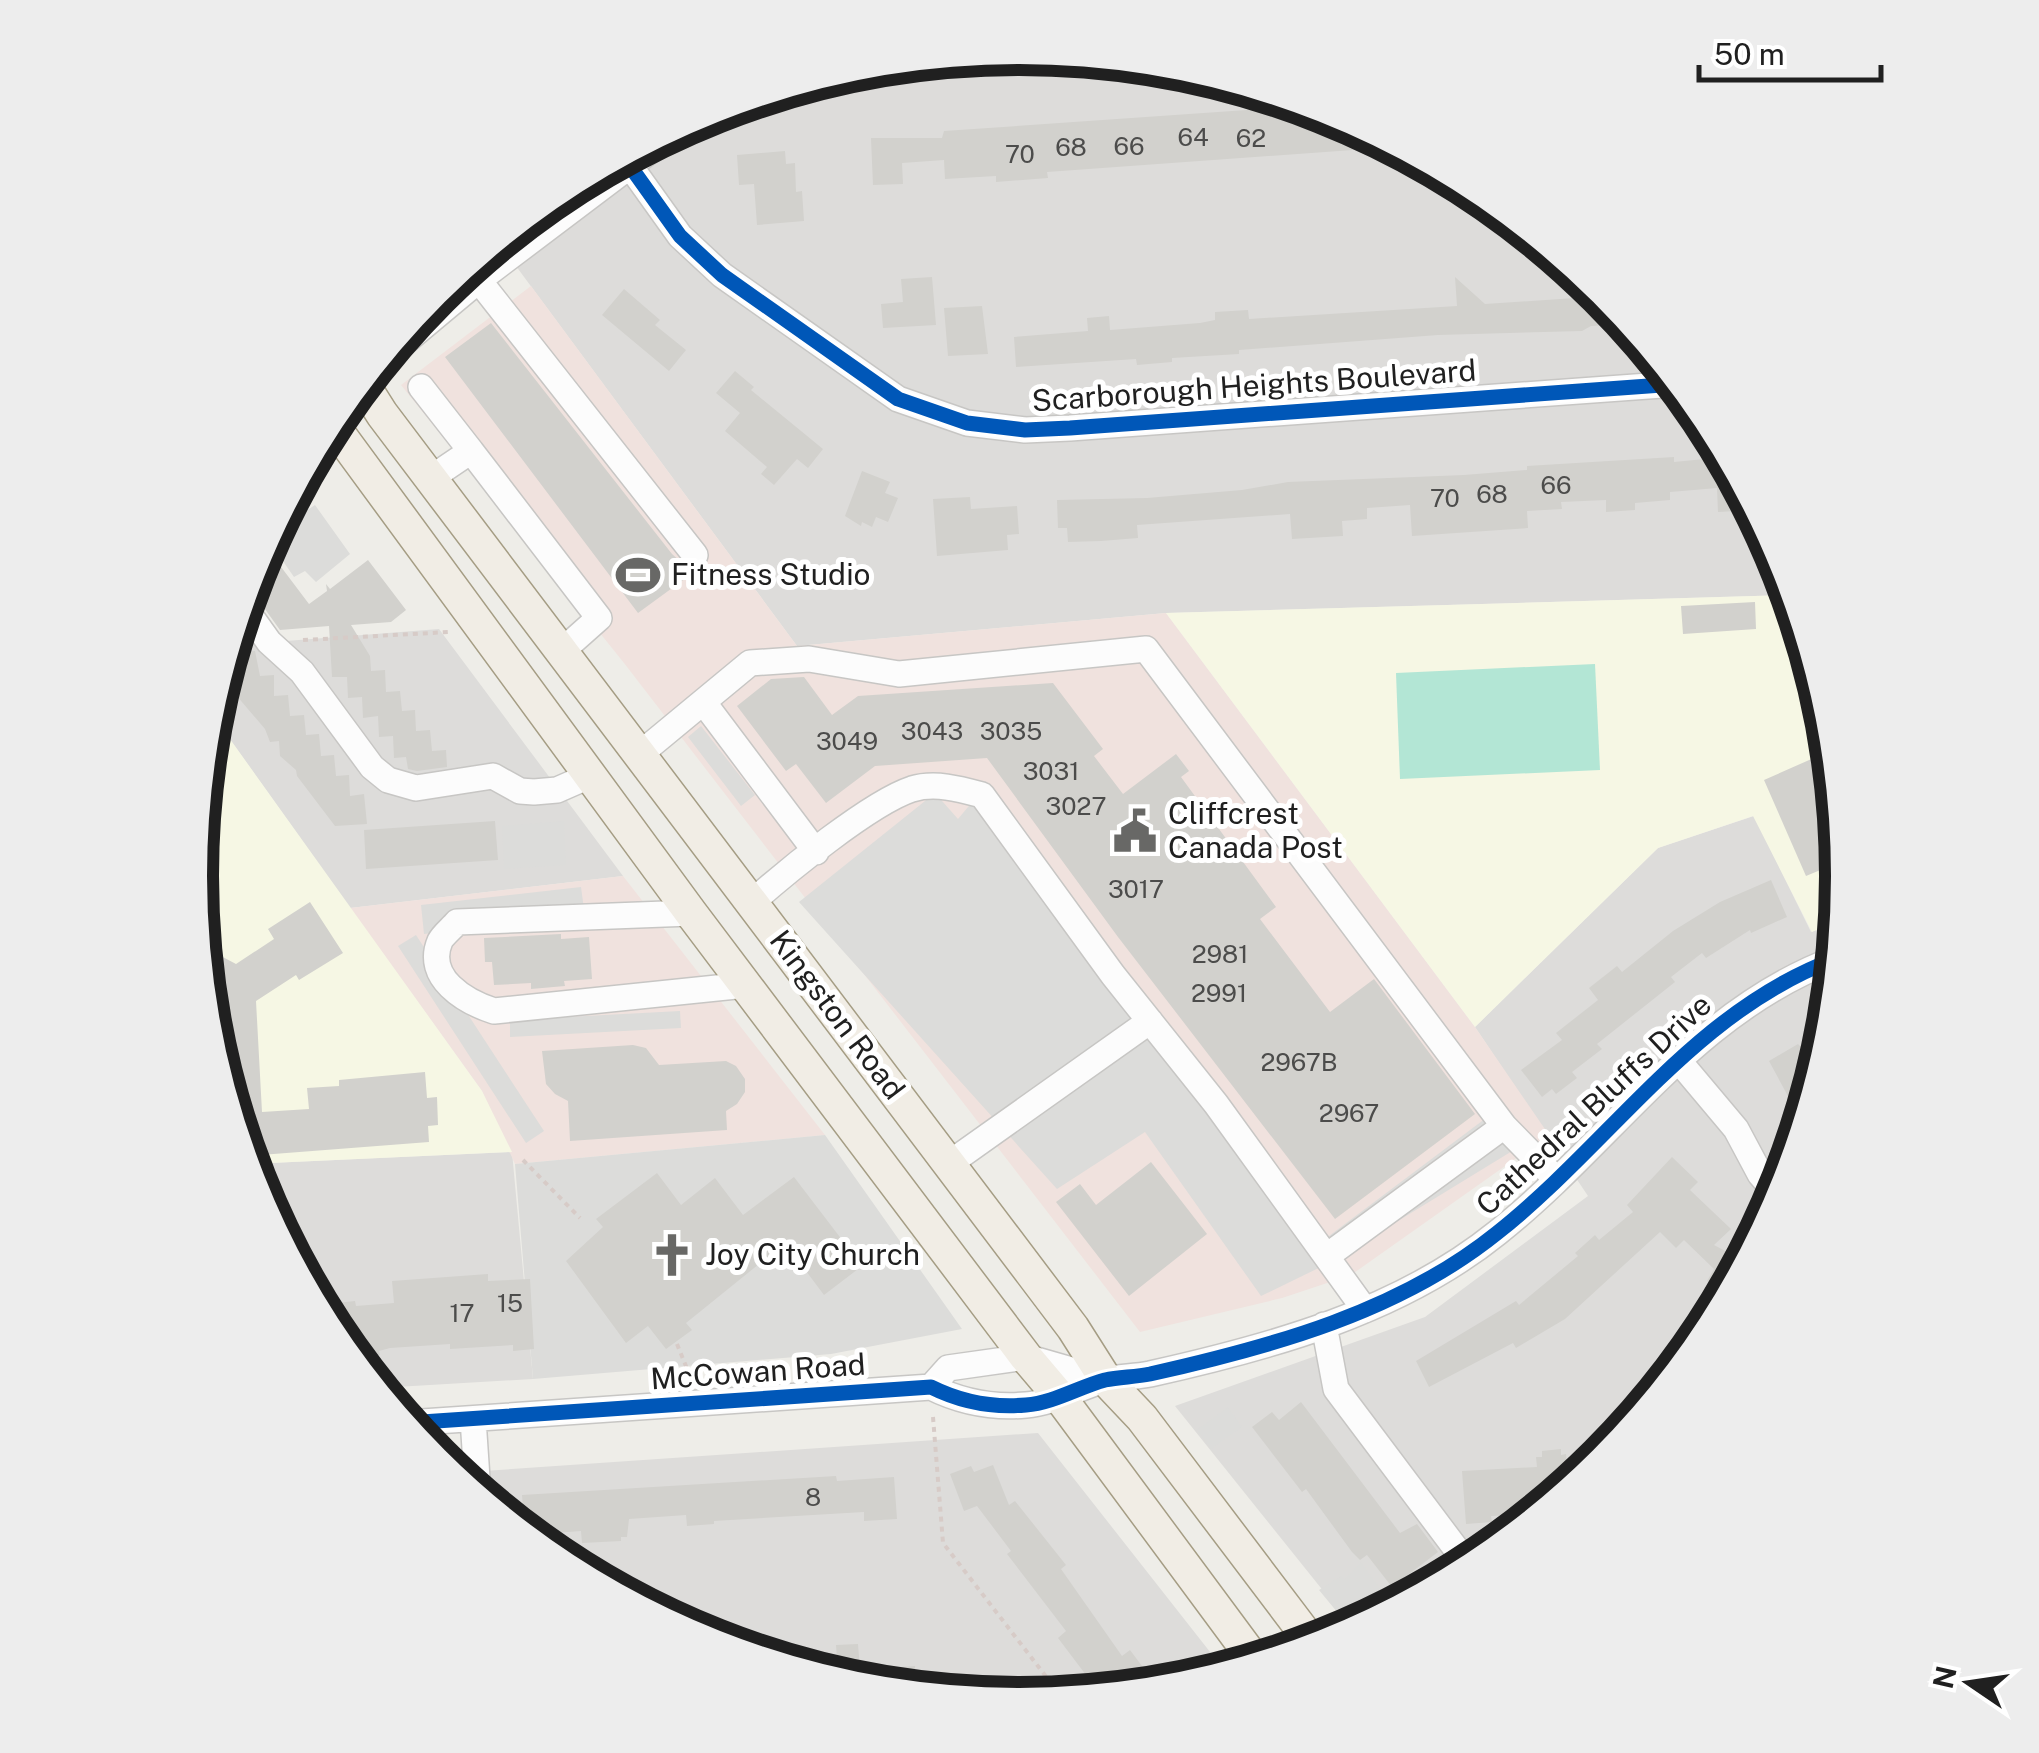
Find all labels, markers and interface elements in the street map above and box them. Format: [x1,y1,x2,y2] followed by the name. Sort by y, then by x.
[1699,20,1882,82] scale bar
[1714,36,1785,72] text: 50 m
[1177,122,1209,152] house number: 64
[1236,123,1266,153] house number: 62
[1114,131,1144,161] house number: 66
[1055,132,1087,162] house number: 68
[1005,139,1035,169] house number: 70
[1031,352,1477,418] street label: Scarborough Heights Boulevard
[1541,470,1571,500] house number: 66
[1476,479,1508,509] house number: 68
[1430,483,1460,513] house number: 70
[614,551,662,599] sports icon: Fitness Studio
[671,556,871,592] place label: Fitness Studio
[901,716,963,746] house number: 3043
[980,716,1042,746] house number: 3035
[816,726,878,756] house number: 3049
[1023,756,1079,786] house number: 3031
[1046,791,1106,821] house number: 3027
[1168,795,1343,865] place label: Cliffcrest Canada Post
[1111,807,1159,855] public building icon: Cliffcrest Canada Post
[1108,874,1164,904] house number: 3017
[763,923,913,1106] street label: Kingston Road
[1192,939,1248,969] house number: 2981
[1191,978,1247,1008] house number: 2991
[1469,986,1718,1222] street label: Cathedral Bluffs Drive
[1260,1047,1338,1077] house number: 2967B
[1319,1098,1379,1128] house number: 2967
[648,1231,696,1279] church icon: Joy City Church
[705,1236,920,1272] place label: Joy City Church
[497,1288,523,1318] house number: 15
[449,1298,475,1328] house number: 17
[649,1346,867,1396] street label: McCowan Road
[805,1482,821,1512] house number: 8
[1919,1633,2019,1733] north arrow
[1926,1663,1963,1692] text: N

